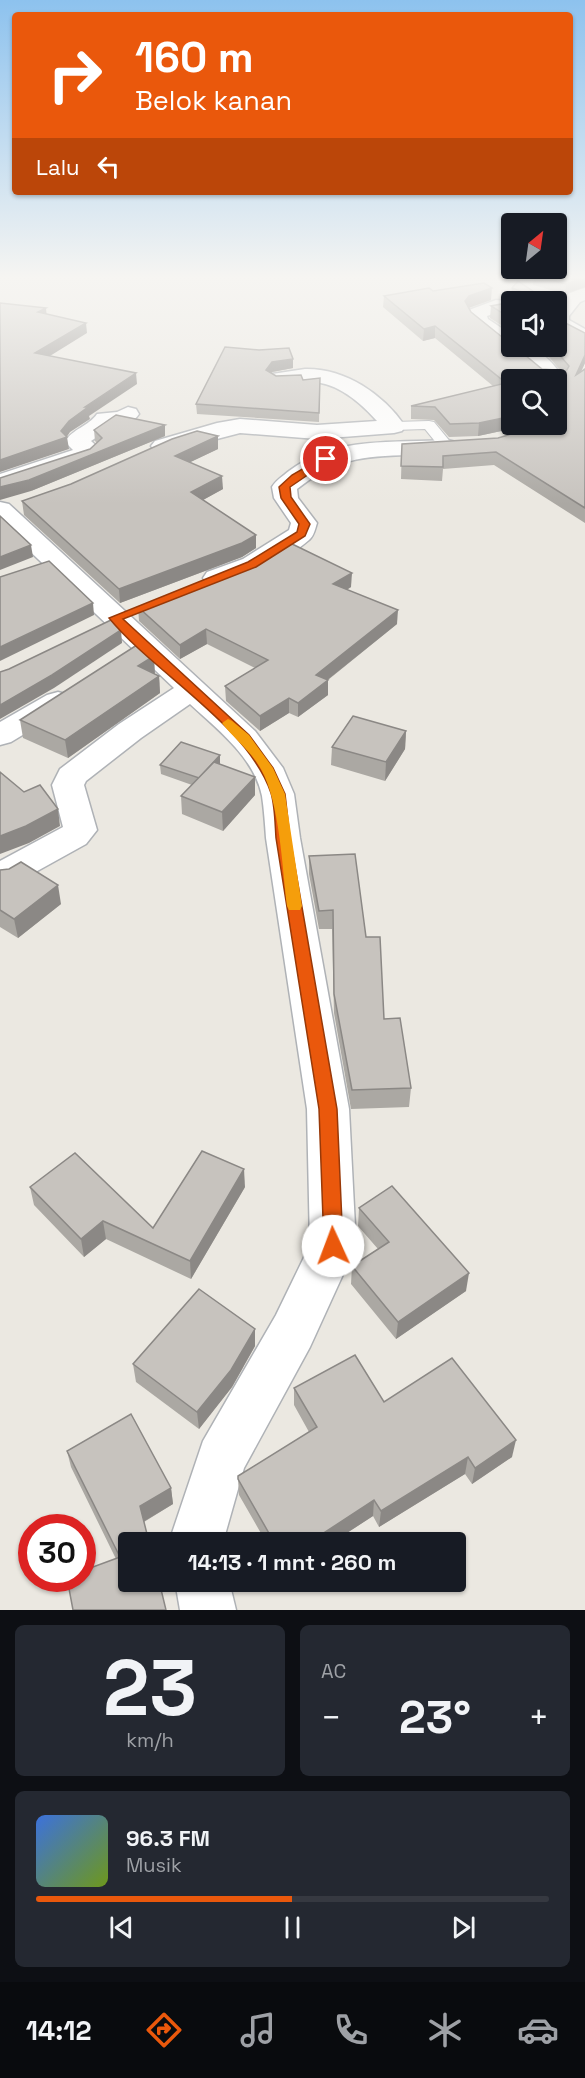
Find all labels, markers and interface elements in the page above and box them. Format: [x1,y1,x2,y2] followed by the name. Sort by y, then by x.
[135,31,254,84] text: 160 m
[36,36,114,114] icon: right
[135,83,292,118] text: Belok kanan
[92,150,125,183] icon: left
[36,153,80,181] text: Lalu
[501,213,567,279] north arrow
[501,213,567,435] map controls
[501,291,567,357] button: sound
[501,369,567,435] button: search
[300,433,351,484] pin
[309,442,342,475] icon: arrive
[301,1214,365,1278] position arrow
[18,1514,96,1592] speed limit sign: 30
[188,1548,396,1576] text: 14:13 · 1 mnt · 260 m
[103,1638,197,1738] text: 23
[321,1658,346,1684] text: AC
[399,1689,471,1746] text: 23°
[321,1697,341,1739] text: −
[529,1697,549,1739] text: +
[126,1727,174,1753] text: km/h
[126,1824,210,1852] text: 96.3 FM
[126,1852,182,1878] text: Musik
[105,1911,138,1944] icon: previous
[276,1911,309,1944] icon: pause
[447,1911,480,1944] icon: next
[143,2009,185,2051] icon: directions
[237,2009,279,2051] icon: music
[330,2009,372,2051] icon: phone
[424,2009,466,2051] icon: climate
[517,2009,559,2051] icon: car
[26,2013,91,2048] text: 14:12

